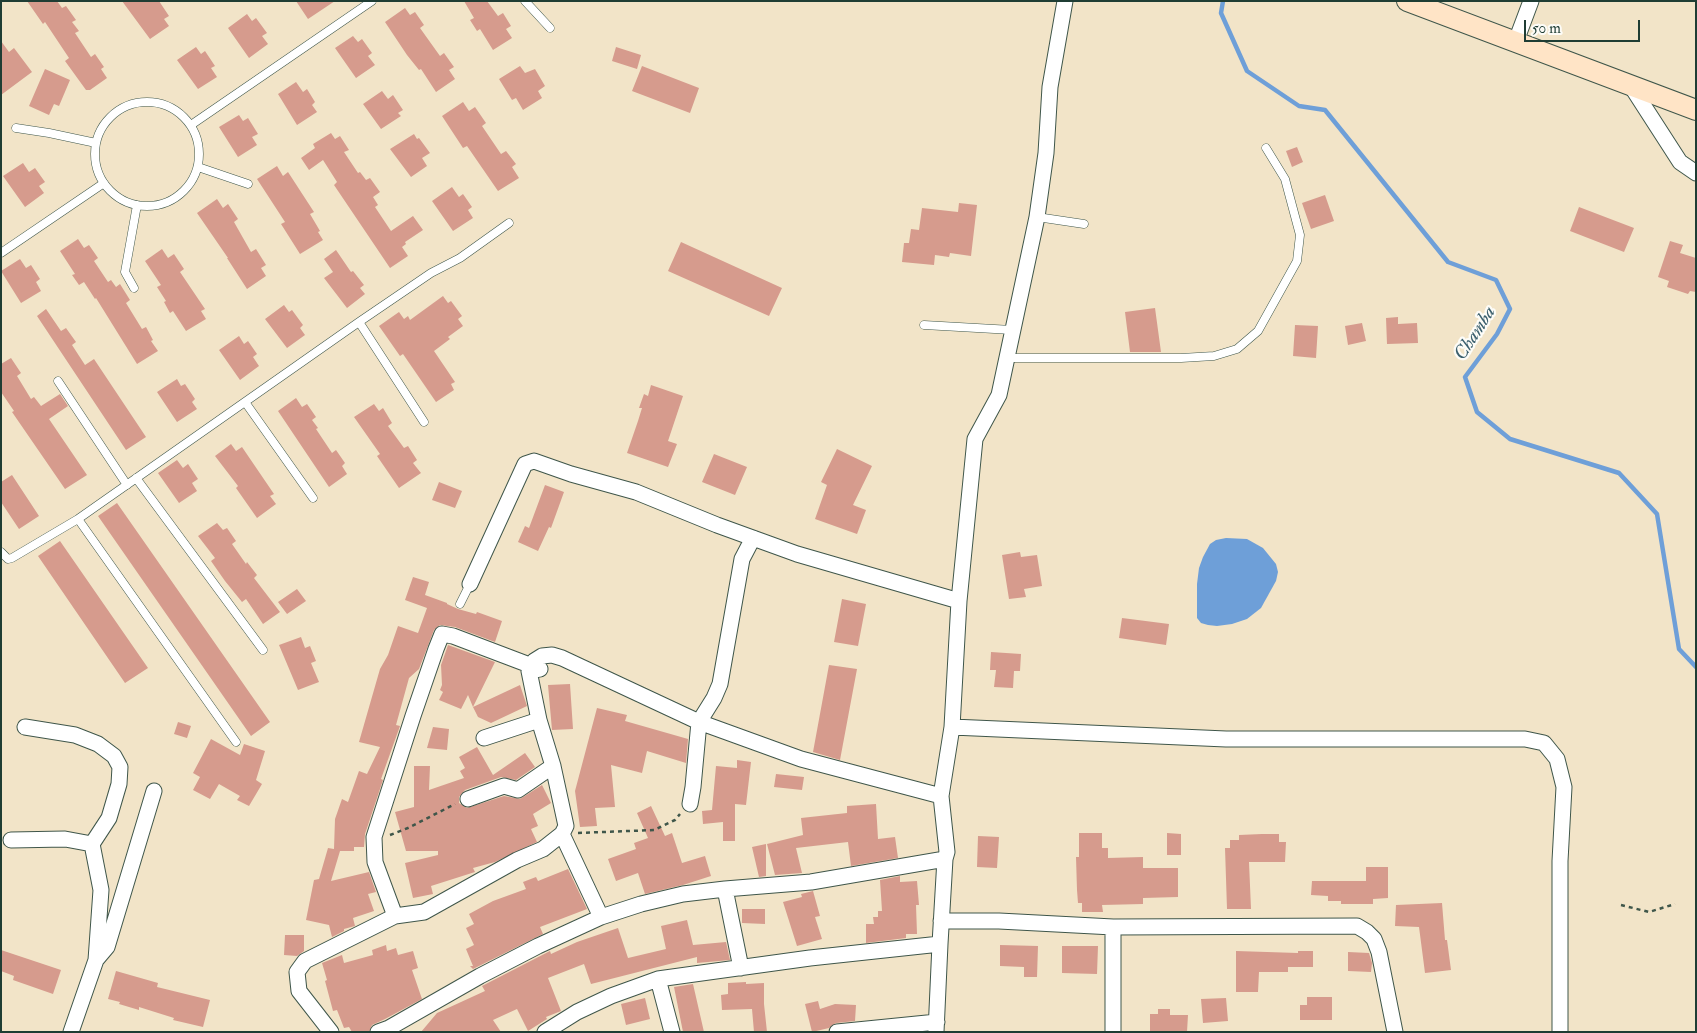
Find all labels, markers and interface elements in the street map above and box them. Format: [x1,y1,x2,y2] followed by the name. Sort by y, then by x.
[1527,10,1643,42] scale bar
[1532,19,1561,38] text: 50 m
[1450,303,1502,365] water label: Chamba

